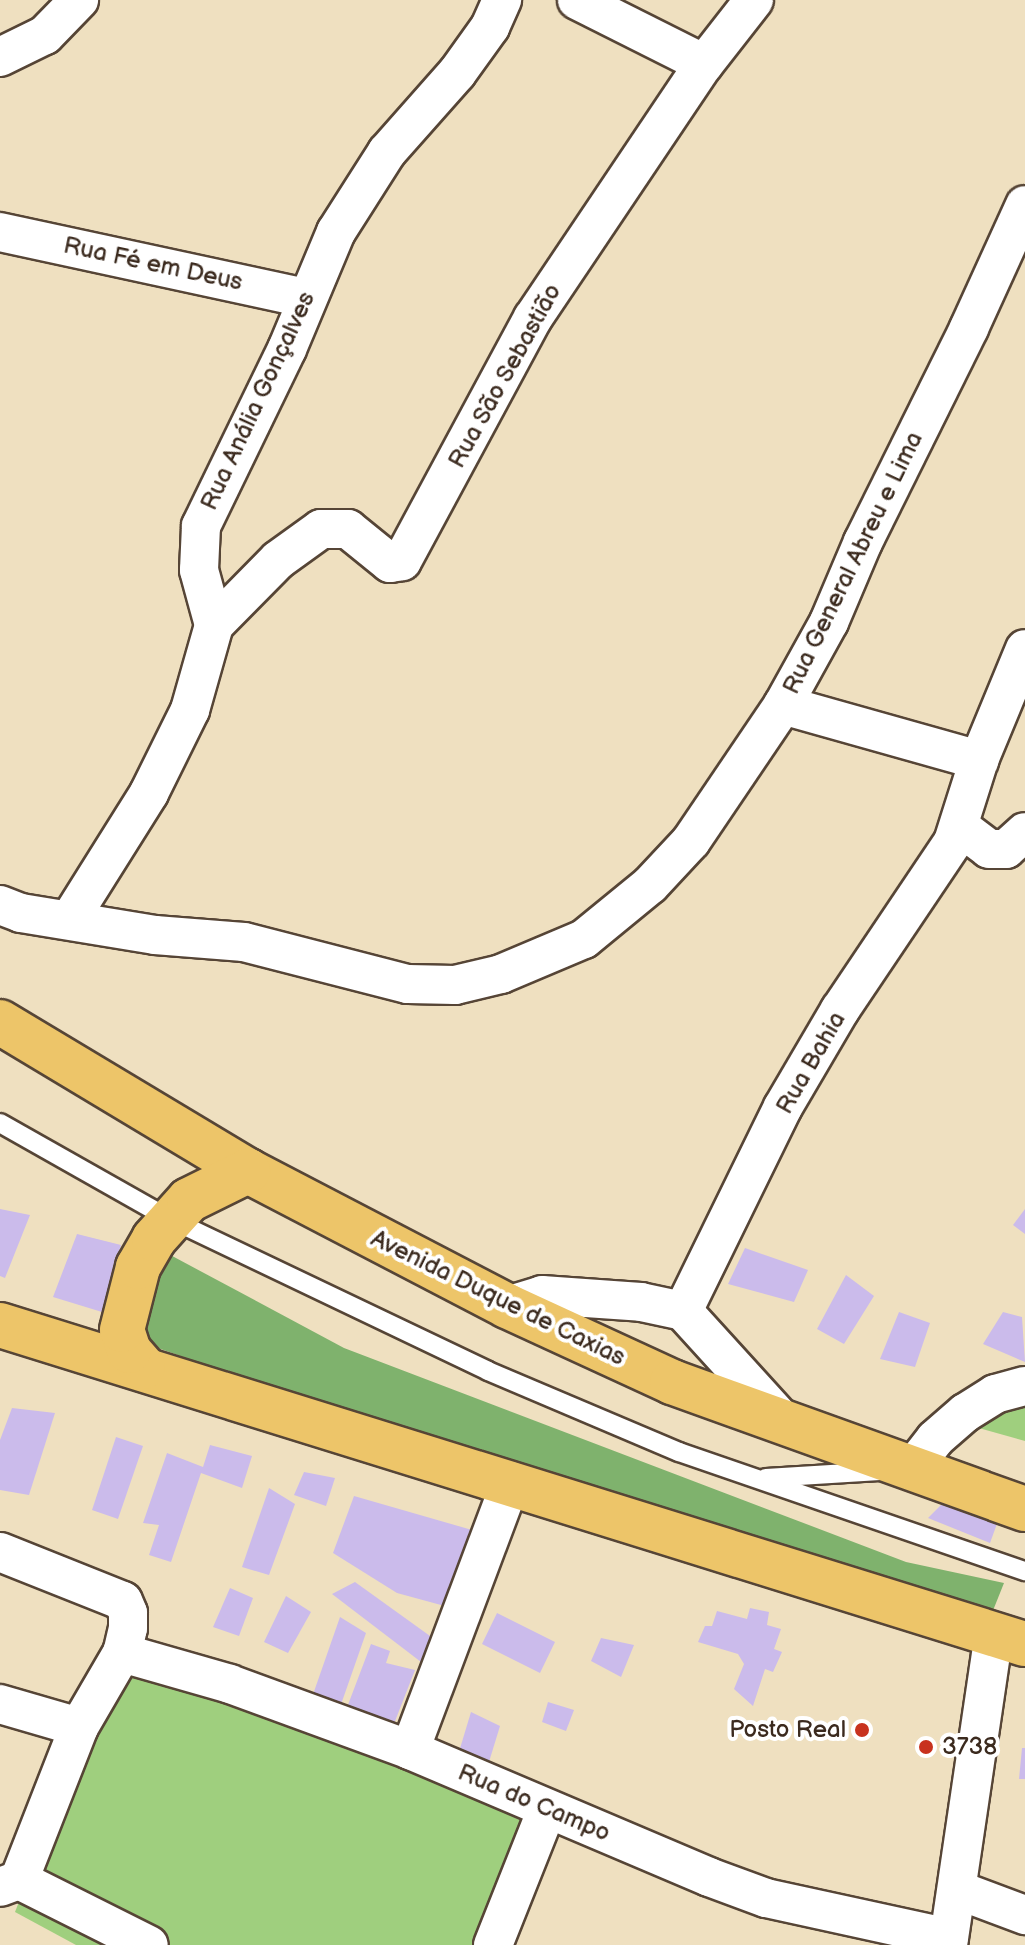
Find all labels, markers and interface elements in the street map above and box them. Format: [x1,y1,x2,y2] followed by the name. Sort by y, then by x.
[61,231,245,297] street label: Rua Fé em Deus
[442,279,568,473] street label: Rua São Sebastião
[195,287,321,515] street label: Rua Anália Gonçalves
[777,427,929,699] street label: Rua General Abreu e Lima
[770,1007,852,1119] street label: Rua Bahia
[366,1224,630,1372] street label: Avenida Duque de Caxias
[729,1716,846,1744] place label: Posto Real
[853,1721,871,1739] marker: Posto Real
[942,1733,997,1761] place label: 3738
[917,1738,935,1756] marker: 3738
[454,1758,614,1848] street label: Rua do Campo

